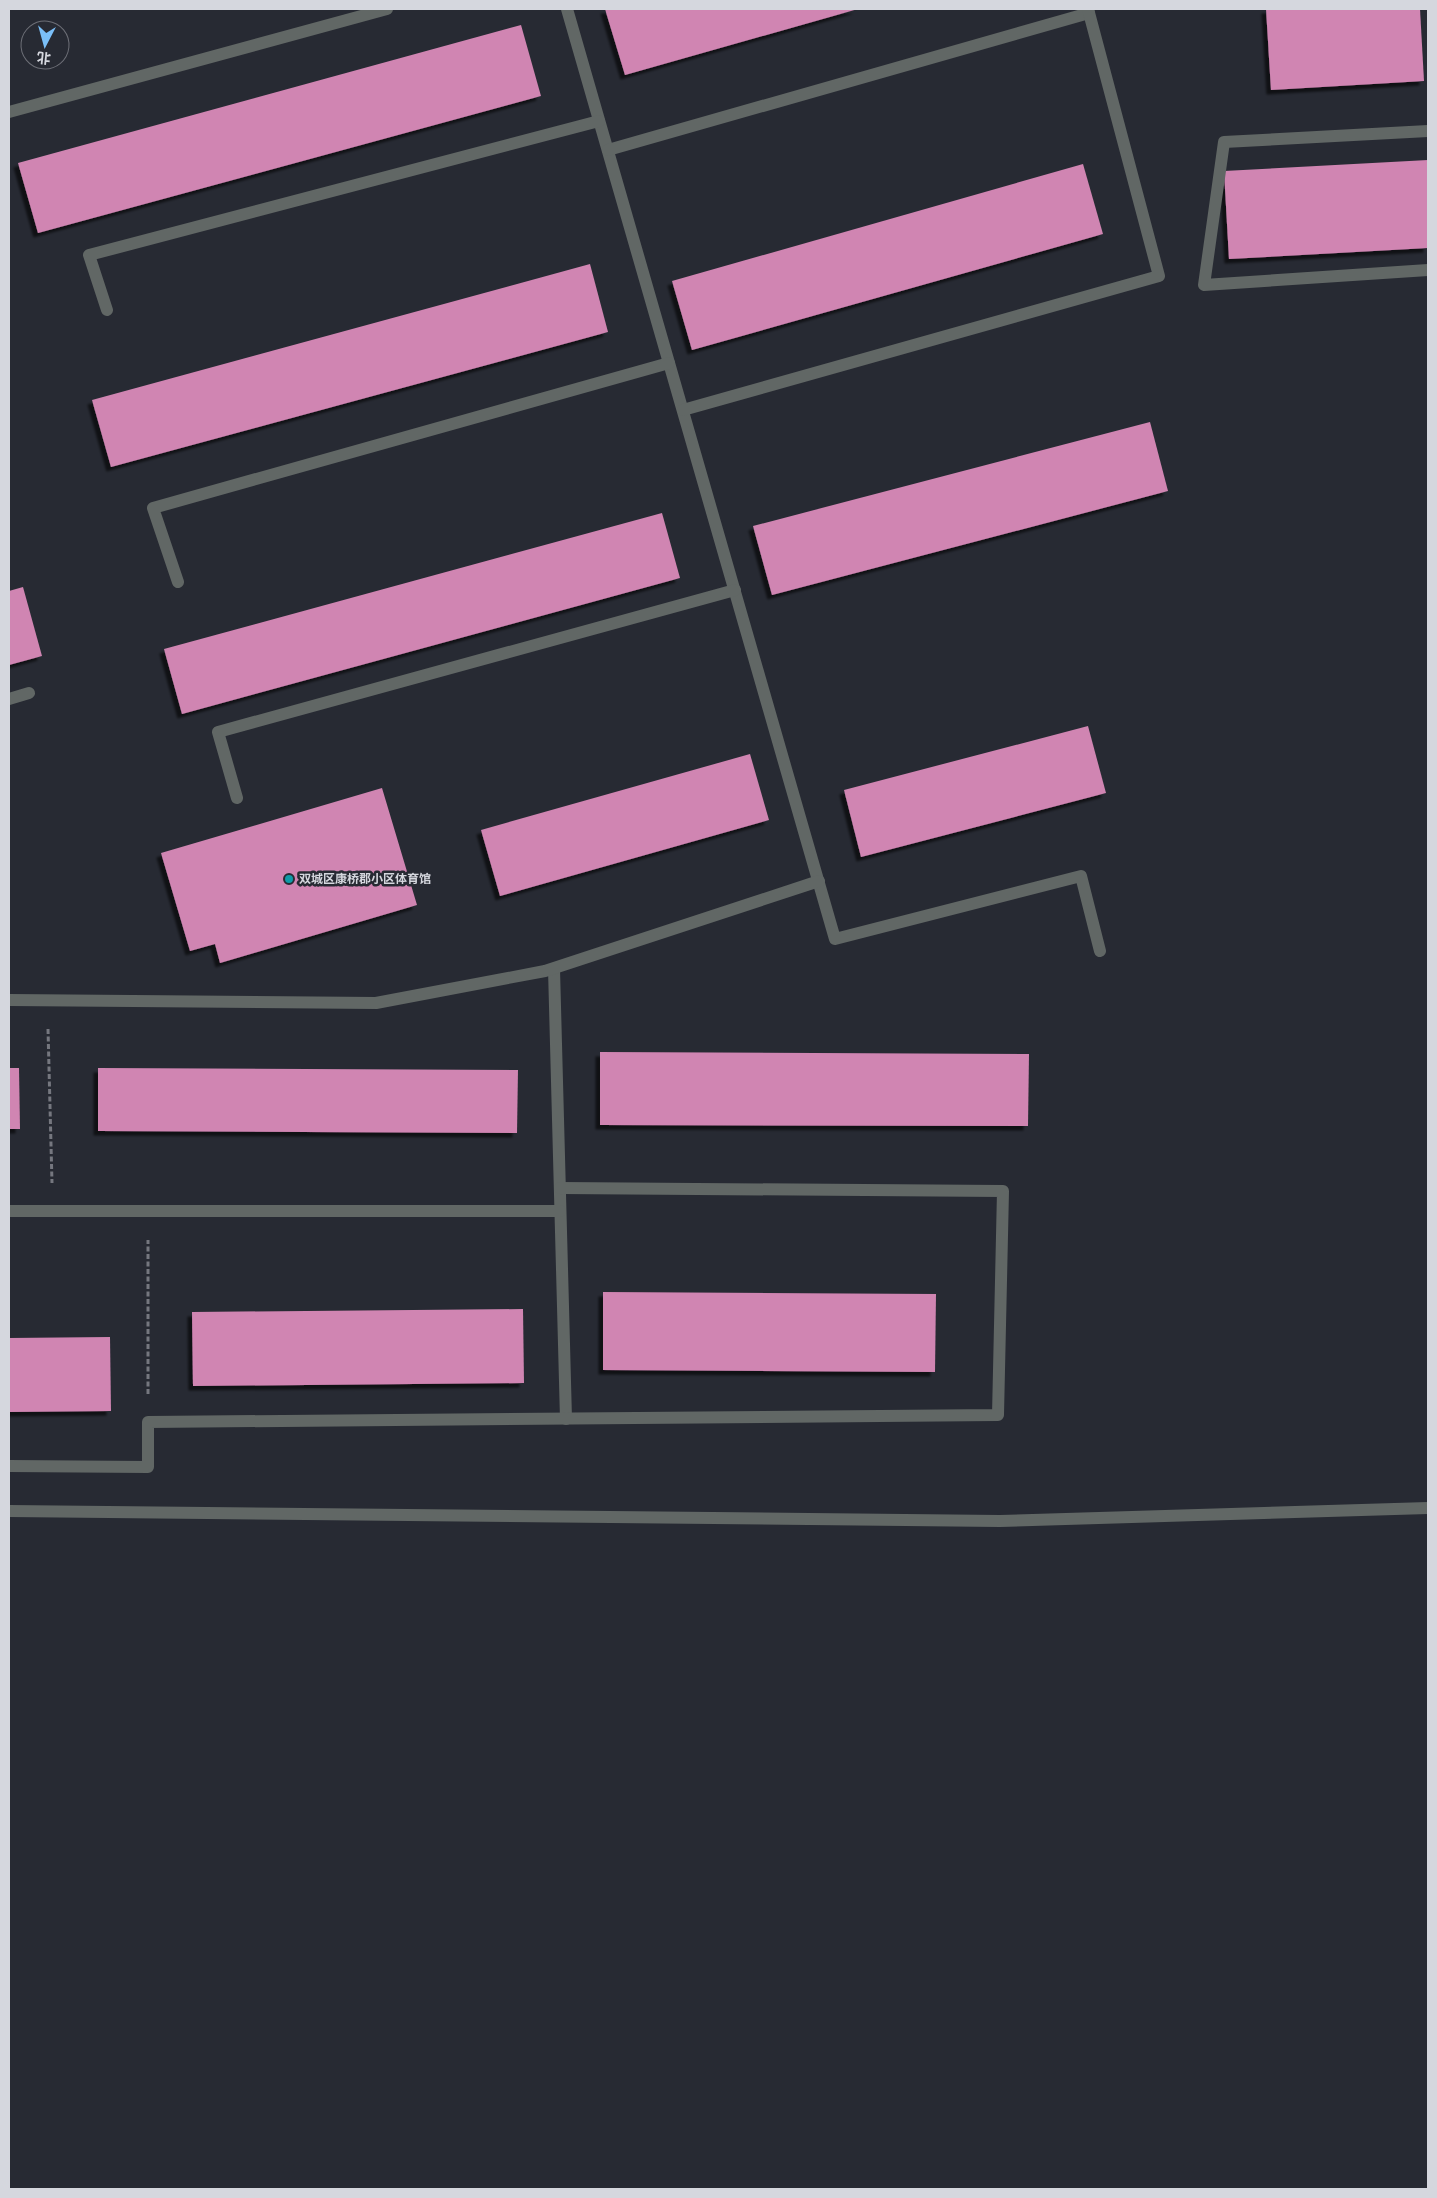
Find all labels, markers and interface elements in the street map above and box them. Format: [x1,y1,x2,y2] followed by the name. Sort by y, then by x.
[20,20,70,70] north arrow
[36,48,52,68] text: 北
[299,871,431,886] place label: 双城区康桥郡小区体育馆
[283,873,295,885] marker: 双城区康桥郡小区体育馆

